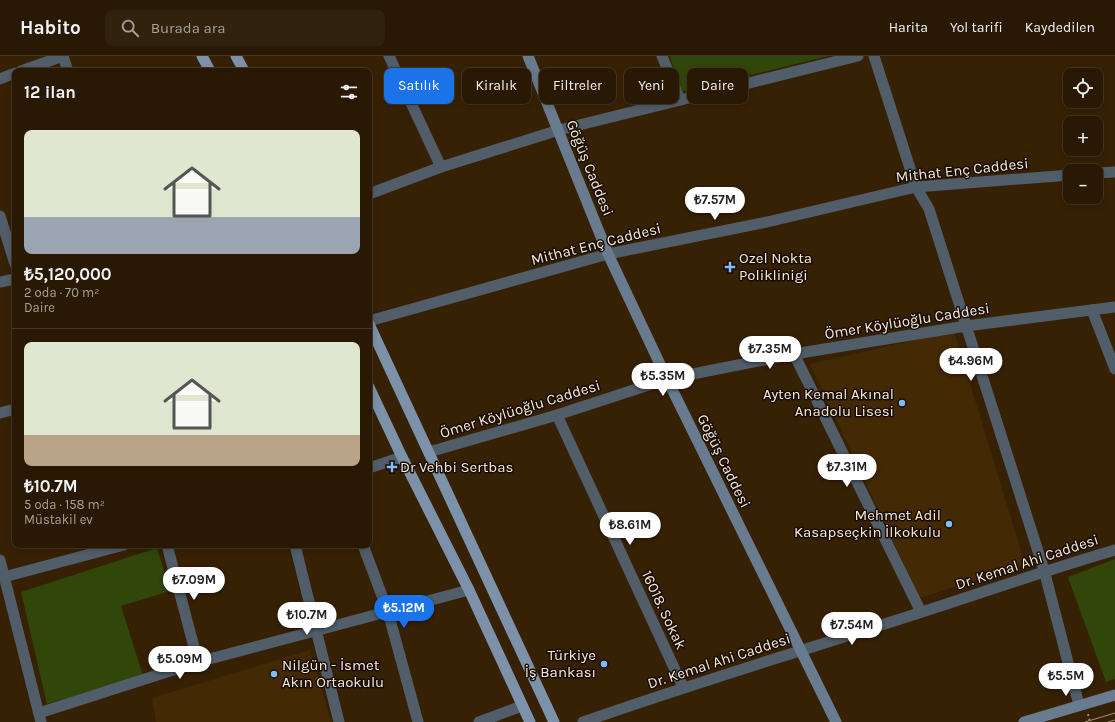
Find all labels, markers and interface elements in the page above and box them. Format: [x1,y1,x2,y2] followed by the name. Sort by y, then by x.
[105,10,385,46] search box
[20,17,81,39] text: Habito
[119,17,141,39] icon: search
[151,19,225,37] text: Burada ara
[889,19,928,36] text: Harita
[950,19,1003,36] text: Yol tarifi
[1025,19,1095,36] text: Kaydedilen
[384,68,454,104] chip: Satılık
[462,68,531,104] chip: Kiralık
[539,68,616,104] chip: Filtreler
[624,68,679,104] chip: Yeni
[687,68,748,104] chip: Daire
[1063,68,1103,204] map controls
[1063,68,1103,108] button: locate
[338,81,360,103] icon: filters
[24,82,76,102] text: 12 ilan
[1063,116,1103,156] button: +
[563,117,617,219] street label: Göğüş Caddesi
[895,154,1029,186] street label: Mithat Enç Caddesi
[156,156,228,228] icon: home
[1063,164,1103,204] button: −
[682,187,748,221] pin: ₺7.57M
[694,192,736,207] text: ₺7.57M
[529,219,663,269] street label: Mithat Enç Caddesi
[739,249,812,284] place label: Ozel Nokta Poliklinigi
[724,261,736,273] marker: Ozel Nokta Poliklinigi
[24,264,112,284] text: ₺5,120,000
[24,285,99,300] text: 2 oda · 70 m²
[823,299,991,343] street label: Ömer Köylüoğlu Caddesi
[24,300,55,315] text: Daire
[737,336,803,370] pin: ₺7.35M
[748,341,792,356] text: ₺7.35M
[938,348,1004,382] pin: ₺4.96M
[948,353,994,368] text: ₺4.96M
[630,363,696,397] pin: ₺5.35M
[156,368,228,440] icon: home
[641,368,685,383] text: ₺5.35M
[438,376,602,442] street label: Ömer Köylüoğlu Caddesi
[763,385,894,420] place label: Ayten Kemal Akınal Anadolu Lisesi
[897,398,907,408] marker: Ayten Kemal Akınal Anadolu Lisesi
[694,411,754,511] street label: Göğüş Caddesi
[814,454,880,488] pin: ₺7.31M
[400,458,513,476] place label: Dr Vehbi Sertbas
[827,459,867,474] text: ₺7.31M
[387,462,397,472] marker: Dr Vehbi Sertbas
[24,476,78,496] text: ₺10.7M
[24,497,105,512] text: 5 oda · 158 m²
[794,506,941,541] place label: Mehmet Adil Kasapseçkin İlkokulu
[24,512,93,527] text: Müstakil ev
[597,512,663,546] pin: ₺8.61M
[609,517,651,532] text: ₺8.61M
[944,519,954,529] marker: Mehmet Adil Kasapseçkin İlkokulu
[953,530,1101,594] street label: Dr. Kemal Ahi Caddesi
[161,567,227,601] pin: ₺7.09M
[638,568,690,652] street label: 16018. Sokak
[172,572,216,587] text: ₺7.09M
[371,595,437,629] pin: ₺5.12M
[383,600,425,615] text: ₺5.12M
[274,602,340,636] pin: ₺10.7M
[287,607,327,622] text: ₺10.7M
[819,612,885,646] pin: ₺7.54M
[830,617,874,632] text: ₺7.54M
[645,629,793,693] street label: Dr. Kemal Ahi Caddesi
[147,646,213,680] pin: ₺5.09M
[525,646,596,681] place label: Türkiye İş Bankası
[157,651,203,666] text: ₺5.09M
[282,656,384,691] place label: Nilgün - İsmet Akın Ortaokulu
[599,659,609,669] marker: Türkiye İş Bankası
[1038,663,1094,697] pin: ₺5.5M
[1048,668,1084,683] text: ₺5.5M
[269,669,279,679] marker: Nilgün - İsmet Akın Ortaokulu

